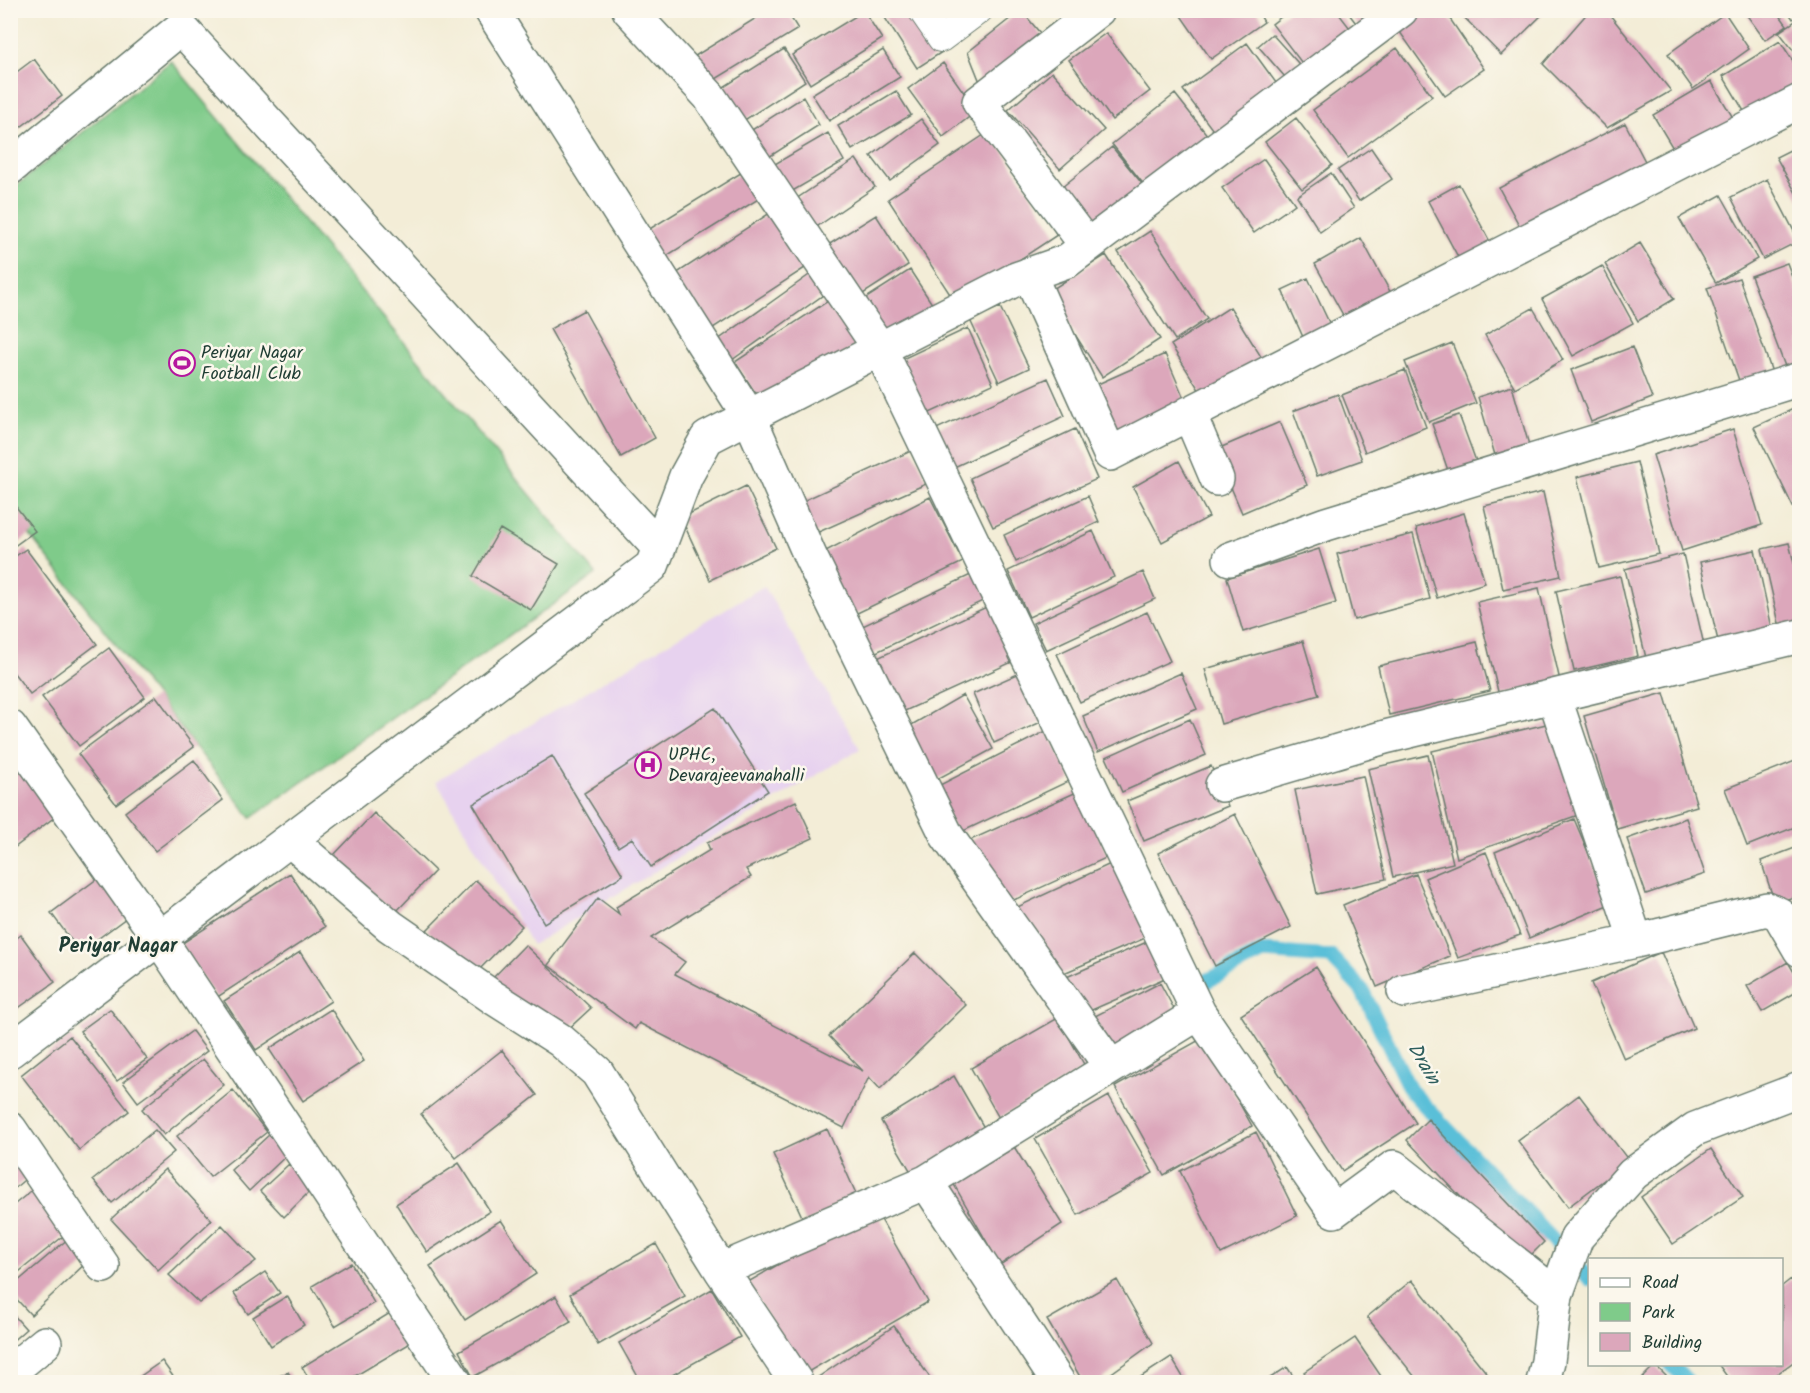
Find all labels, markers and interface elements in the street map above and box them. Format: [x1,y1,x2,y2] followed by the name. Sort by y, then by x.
[201,339,304,389] place label: Periyar Nagar Football Club
[167,348,197,378] sports icon: Periyar Nagar Football Club
[668,741,805,791] place label: UPHC, Devarajeevanahalli
[633,750,663,780] hospital icon: UPHC, Devarajeevanahalli
[59,931,178,963] district label: Periyar Nagar
[1398,1037,1449,1092] water label: Drain
[1588,1258,1783,1366] legend
[1642,1269,1679,1298] text: Road
[1642,1299,1675,1328] text: Park
[1642,1329,1702,1358] text: Building

